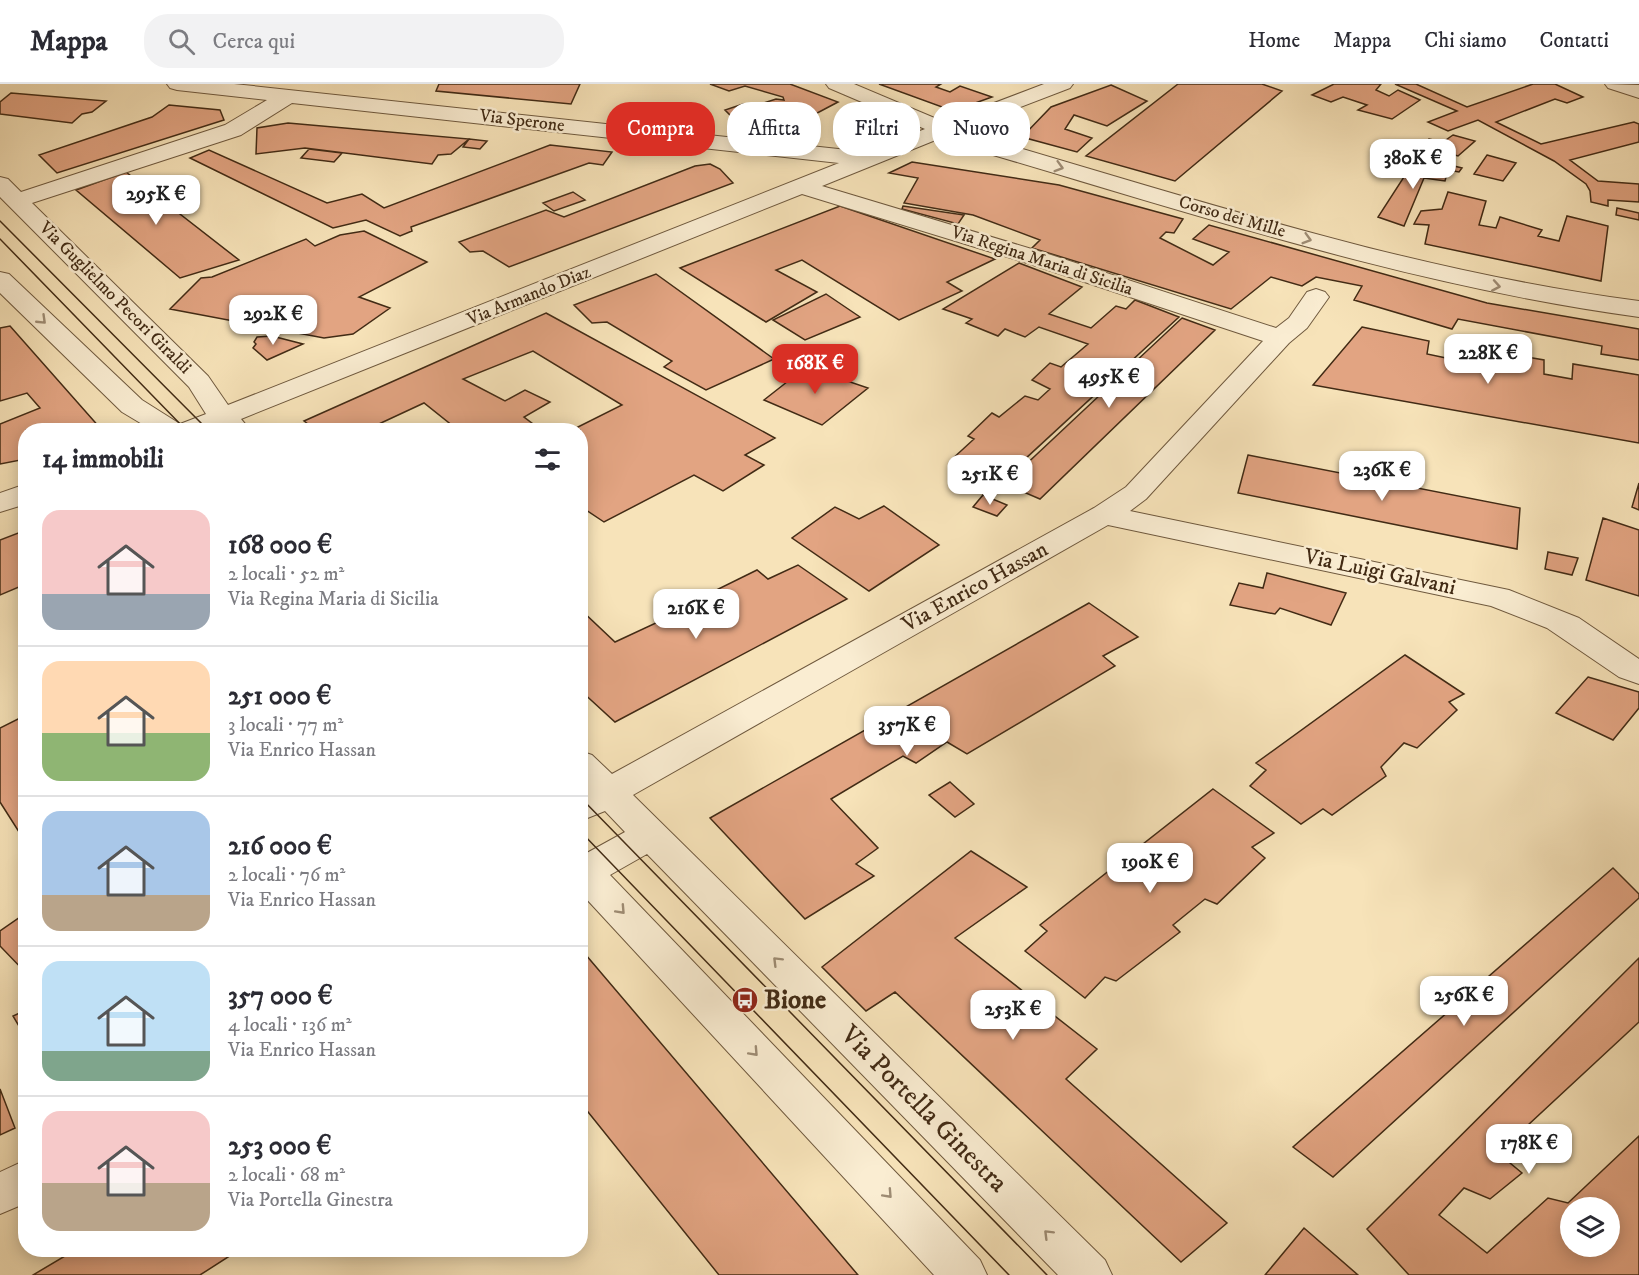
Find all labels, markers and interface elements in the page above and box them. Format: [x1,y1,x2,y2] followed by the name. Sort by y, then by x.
[144,14,564,68] search box
[30,24,108,59] text: Mappa
[165,25,198,58] icon: search
[213,28,295,55] text: Cerca qui
[1248,28,1300,54] text: Home
[1333,28,1391,54] text: Mappa
[1424,28,1506,54] text: Chi siamo
[1539,28,1609,54] text: Contatti
[606,102,715,156] chip: Compra
[727,102,821,156] chip: Affitta
[833,102,920,156] chip: Filtri
[932,102,1030,156] chip: Nuovo
[477,105,566,137] street label: Via Sperone
[1364,139,1462,190] pin: 380K €
[1384,146,1442,171] text: 380K €
[1053,160,1064,172] one-way arrow
[107,175,205,226] pin: 295K €
[126,182,186,207] text: 295K €
[1176,191,1288,243] street label: Corso dei Mille
[34,217,196,379] street label: Via Guglielmo Pecori Giraldi
[947,221,1136,301] street label: Via Regina Maria di Sicilia
[1301,232,1312,244] one-way arrow
[463,261,594,331] street label: Via Armando Diaz
[1491,279,1501,292] one-way arrow
[224,295,322,346] pin: 292K €
[243,302,303,327] text: 292K €
[35,312,46,323] one-way arrow
[1439,334,1537,385] pin: 228K €
[1458,341,1518,366] text: 228K €
[766,344,864,395] pin: 168K €
[786,351,844,376] text: 168K €
[1060,358,1158,409] pin: 495K €
[1078,365,1140,390] text: 495K €
[42,443,164,476] text: 14 immobili
[531,443,564,476] icon: filters
[1333,451,1431,502] pin: 236K €
[941,455,1039,506] pin: 251K €
[1353,458,1411,483] text: 236K €
[961,462,1019,487] text: 251K €
[228,529,332,562] text: 168 000 €
[90,534,162,606] icon: home
[896,536,1053,639] street label: Via Enrico Hassan
[1301,543,1458,601] street label: Via Luigi Galvani
[228,562,344,587] text: 2 locali · 52 m²
[228,587,439,612] text: Via Regina Maria di Sicilia
[647,589,745,640] pin: 216K €
[667,596,725,621] text: 216K €
[228,680,331,713] text: 251 000 €
[90,685,162,757] icon: home
[858,706,956,757] pin: 357K €
[228,713,343,738] text: 3 locali · 77 m²
[878,713,936,738] text: 357K €
[228,738,376,763] text: Via Enrico Hassan
[228,830,332,863] text: 216 000 €
[90,835,162,907] icon: home
[1101,843,1199,894] pin: 190K €
[1121,850,1179,875] text: 190K €
[228,863,346,888] text: 2 locali · 76 m²
[228,888,376,913] text: Via Enrico Hassan
[613,903,624,914] one-way arrow
[773,958,784,968] one-way arrow
[1415,976,1513,1027] pin: 256K €
[228,980,333,1013] text: 357 000 €
[764,983,826,1017] place label: Bione
[1434,983,1494,1008] text: 256K €
[90,985,162,1057] icon: home
[730,985,760,1015] bus stop icon: Bione
[964,990,1062,1041] pin: 253K €
[984,997,1042,1022] text: 253K €
[228,1013,352,1038] text: 4 locali · 136 m²
[832,1017,1015,1200] street label: Via Portella Ginestra
[228,1038,376,1063] text: Via Enrico Hassan
[747,1045,758,1056] one-way arrow
[1480,1124,1578,1175] pin: 178K €
[228,1130,332,1163] text: 253 000 €
[1500,1131,1558,1156] text: 178K €
[90,1135,162,1207] icon: home
[228,1163,345,1188] text: 2 locali · 68 m²
[881,1187,892,1198] one-way arrow
[228,1188,393,1213] text: Via Portella Ginestra
[1560,1197,1620,1257] map controls
[1560,1197,1620,1257] button: layers
[1044,1230,1055,1241] one-way arrow

